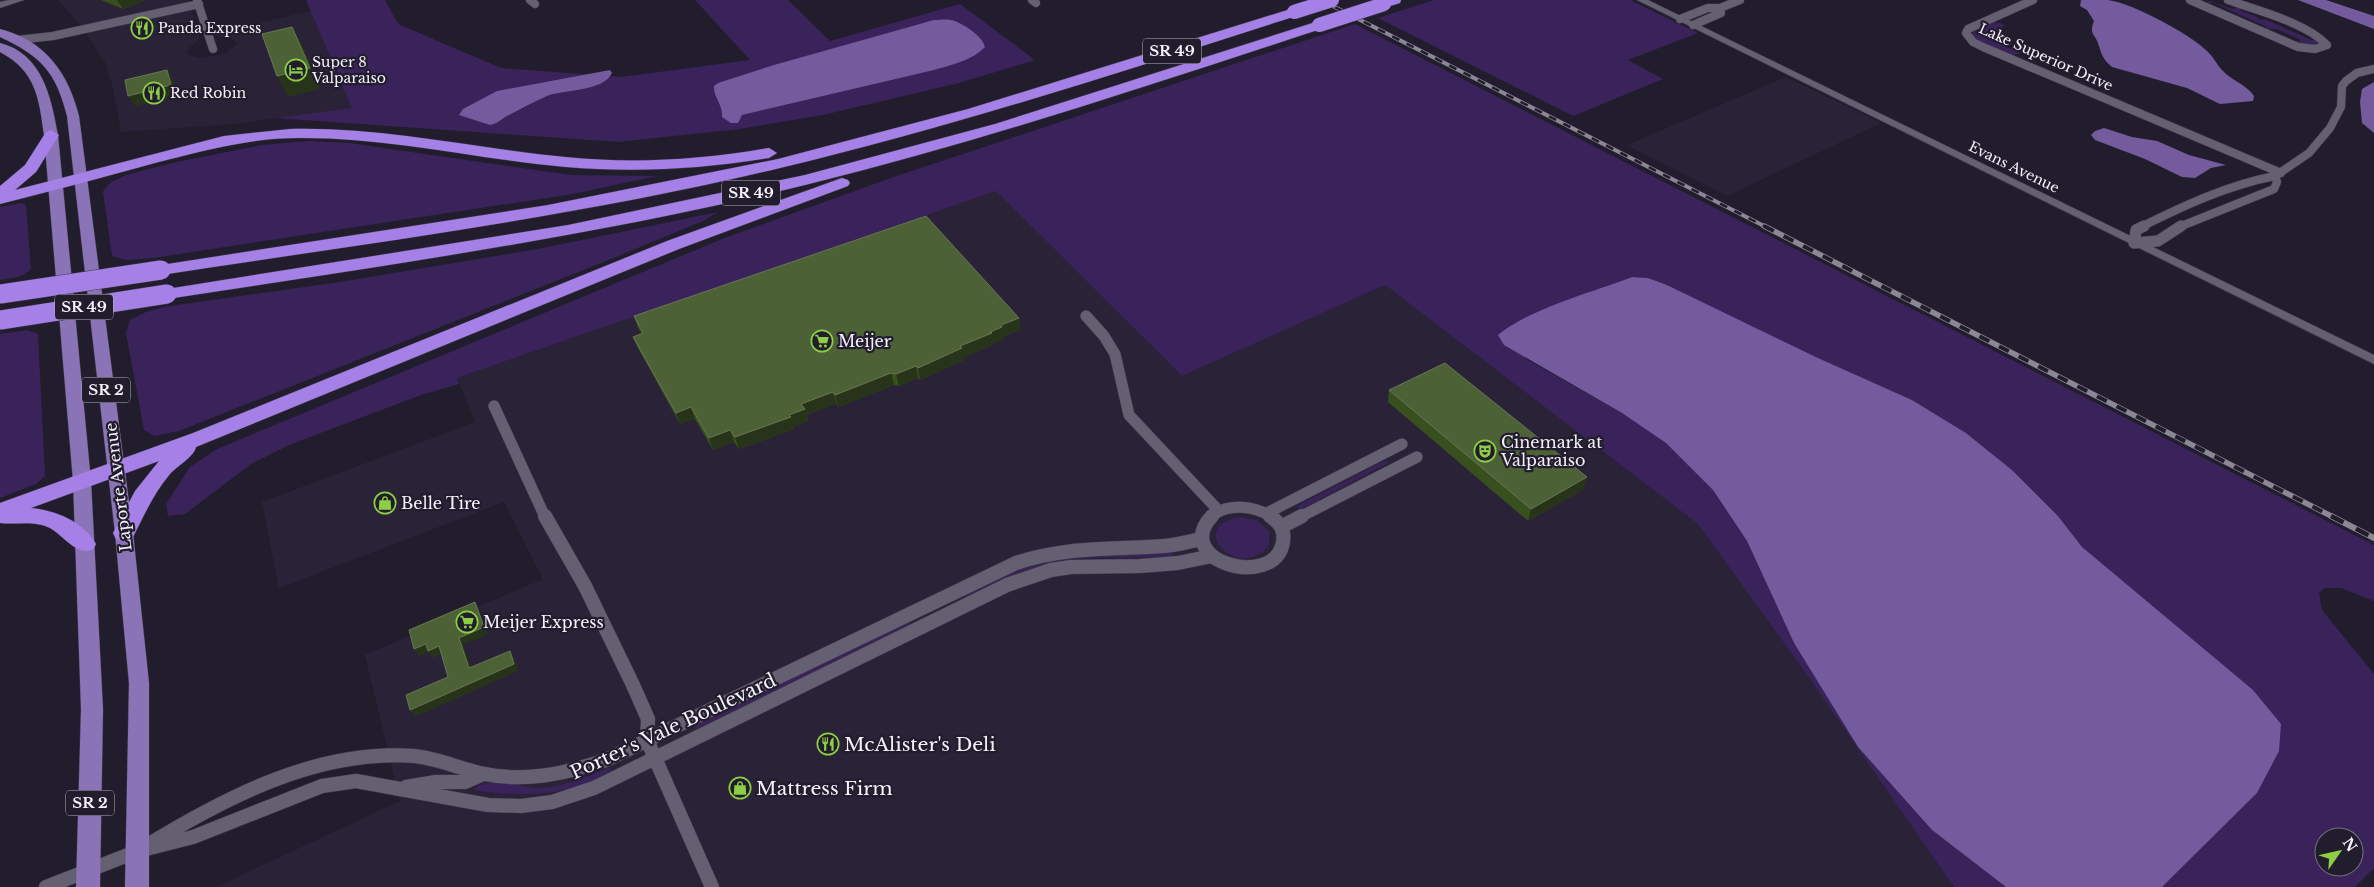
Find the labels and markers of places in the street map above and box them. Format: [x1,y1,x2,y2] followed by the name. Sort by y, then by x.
[130,16,154,40] restaurant icon: Panda Express
[158,19,261,37] place label: Panda Express
[311,53,386,87] place label: Super 8 Valparaiso
[284,58,308,82] hotel icon: Super 8 Valparaiso
[142,81,166,105] restaurant icon: Red Robin
[170,84,246,102] place label: Red Robin
[810,329,834,353] supermarket icon: Meijer
[838,331,892,351] place label: Meijer
[1500,432,1602,470] place label: Cinemark at Valparaiso
[1473,439,1497,463] theatre icon: Cinemark at Valparaiso
[373,491,397,515] shop icon: Belle Tire
[401,493,481,513] place label: Belle Tire
[455,610,479,634] supermarket icon: Meijer Express
[483,612,604,632] place label: Meijer Express
[816,732,840,756] restaurant icon: McAlister's Deli
[844,733,996,756] place label: McAlister's Deli
[728,776,752,800] shop icon: Mattress Firm
[756,777,893,800] place label: Mattress Firm

